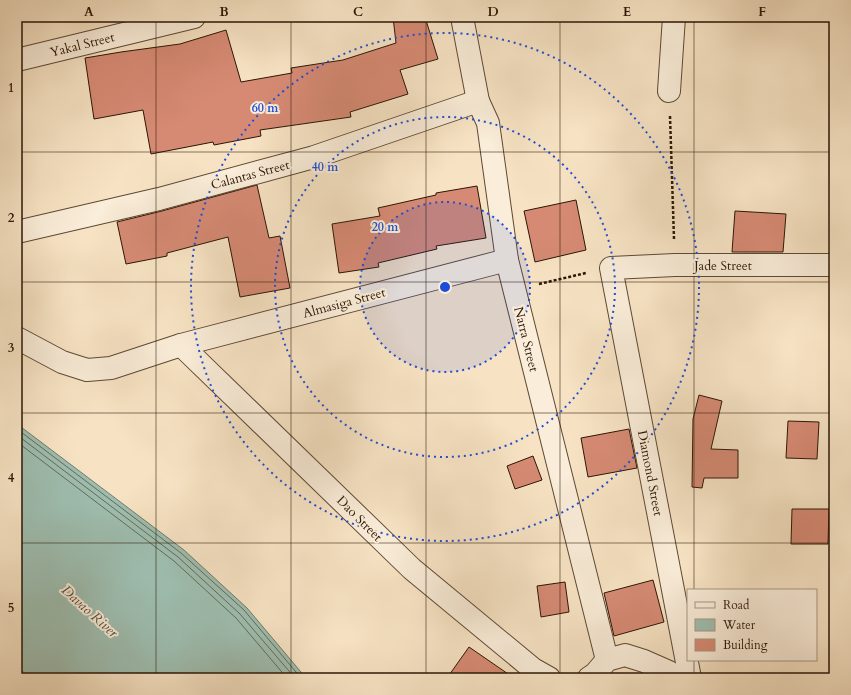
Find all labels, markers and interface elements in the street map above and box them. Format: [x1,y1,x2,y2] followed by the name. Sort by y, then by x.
[84,3,94,21] text: A
[219,3,229,21] text: B
[353,3,363,21] text: C
[487,3,499,21] text: D
[623,3,631,21] text: E
[758,3,766,21] text: F
[48,28,116,62] street label: Yakal Street
[8,79,14,97] text: 1
[252,100,279,116] text: 60 m
[209,156,292,194] street label: Calantas Street
[312,159,339,175] text: 40 m
[8,209,15,227] text: 2
[372,219,399,235] text: 20 m
[692,257,752,275] street label: Jade Street
[438,280,452,294] centre of rings
[301,283,388,323] street label: Almasiga Street
[509,305,543,374] street label: Narra Street
[8,339,15,357] text: 3
[633,429,667,518] street label: Diamond Street
[8,469,15,487] text: 4
[332,492,386,546] street label: Dao Street
[57,581,122,642] water label: Davao River
[687,589,817,661] legend
[723,597,750,613] text: Road
[8,599,14,617] text: 5
[722,617,756,633] text: Water
[723,637,768,653] text: Building

